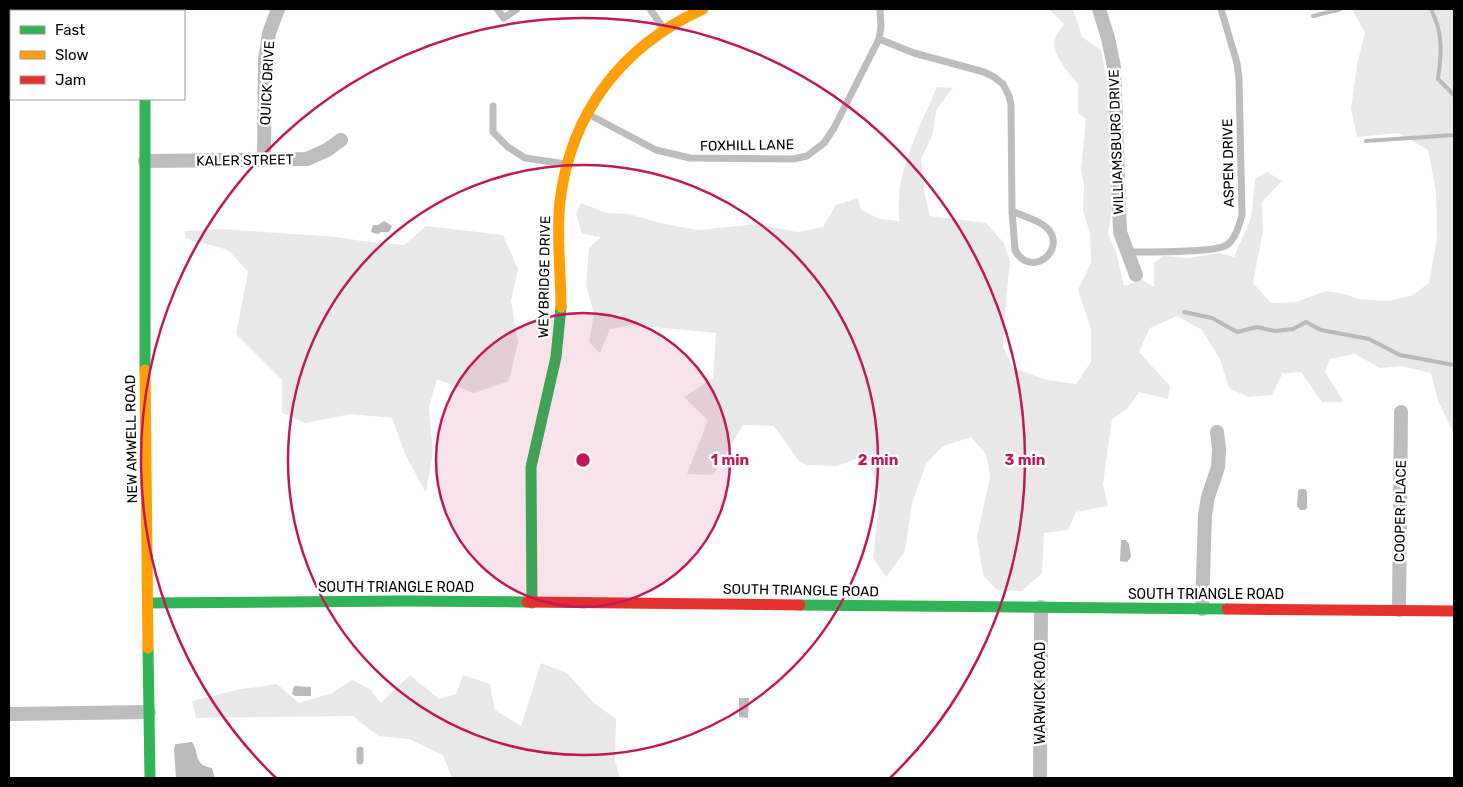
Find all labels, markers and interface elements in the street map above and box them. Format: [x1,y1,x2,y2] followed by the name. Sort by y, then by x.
[10,10,185,100] legend
[55,21,85,39] text: Fast
[257,40,278,126] street label: QUICK DRIVE
[55,46,88,64] text: Slow
[1105,69,1128,215] street label: WILLIAMSBURG DRIVE
[55,71,86,89] text: Jam
[1219,118,1238,208] street label: ASPEN DRIVE
[700,136,794,155] street label: FOXHILL LANE
[196,151,294,170] street label: KALER STREET
[535,216,554,338] street label: WEYBRIDGE DRIVE
[122,374,141,504] street label: NEW AMWELL ROAD
[574,451,592,469] centre of rings
[711,451,749,469] text: 1 min
[858,451,898,469] text: 2 min
[1005,451,1045,469] text: 3 min
[1391,460,1410,562] street label: COOPER PLACE
[318,579,474,596] street label: SOUTH TRIANGLE ROAD
[723,581,879,600] street label: SOUTH TRIANGLE ROAD
[1128,586,1284,603] street label: SOUTH TRIANGLE ROAD
[1032,642,1049,744] street label: WARWICK ROAD

